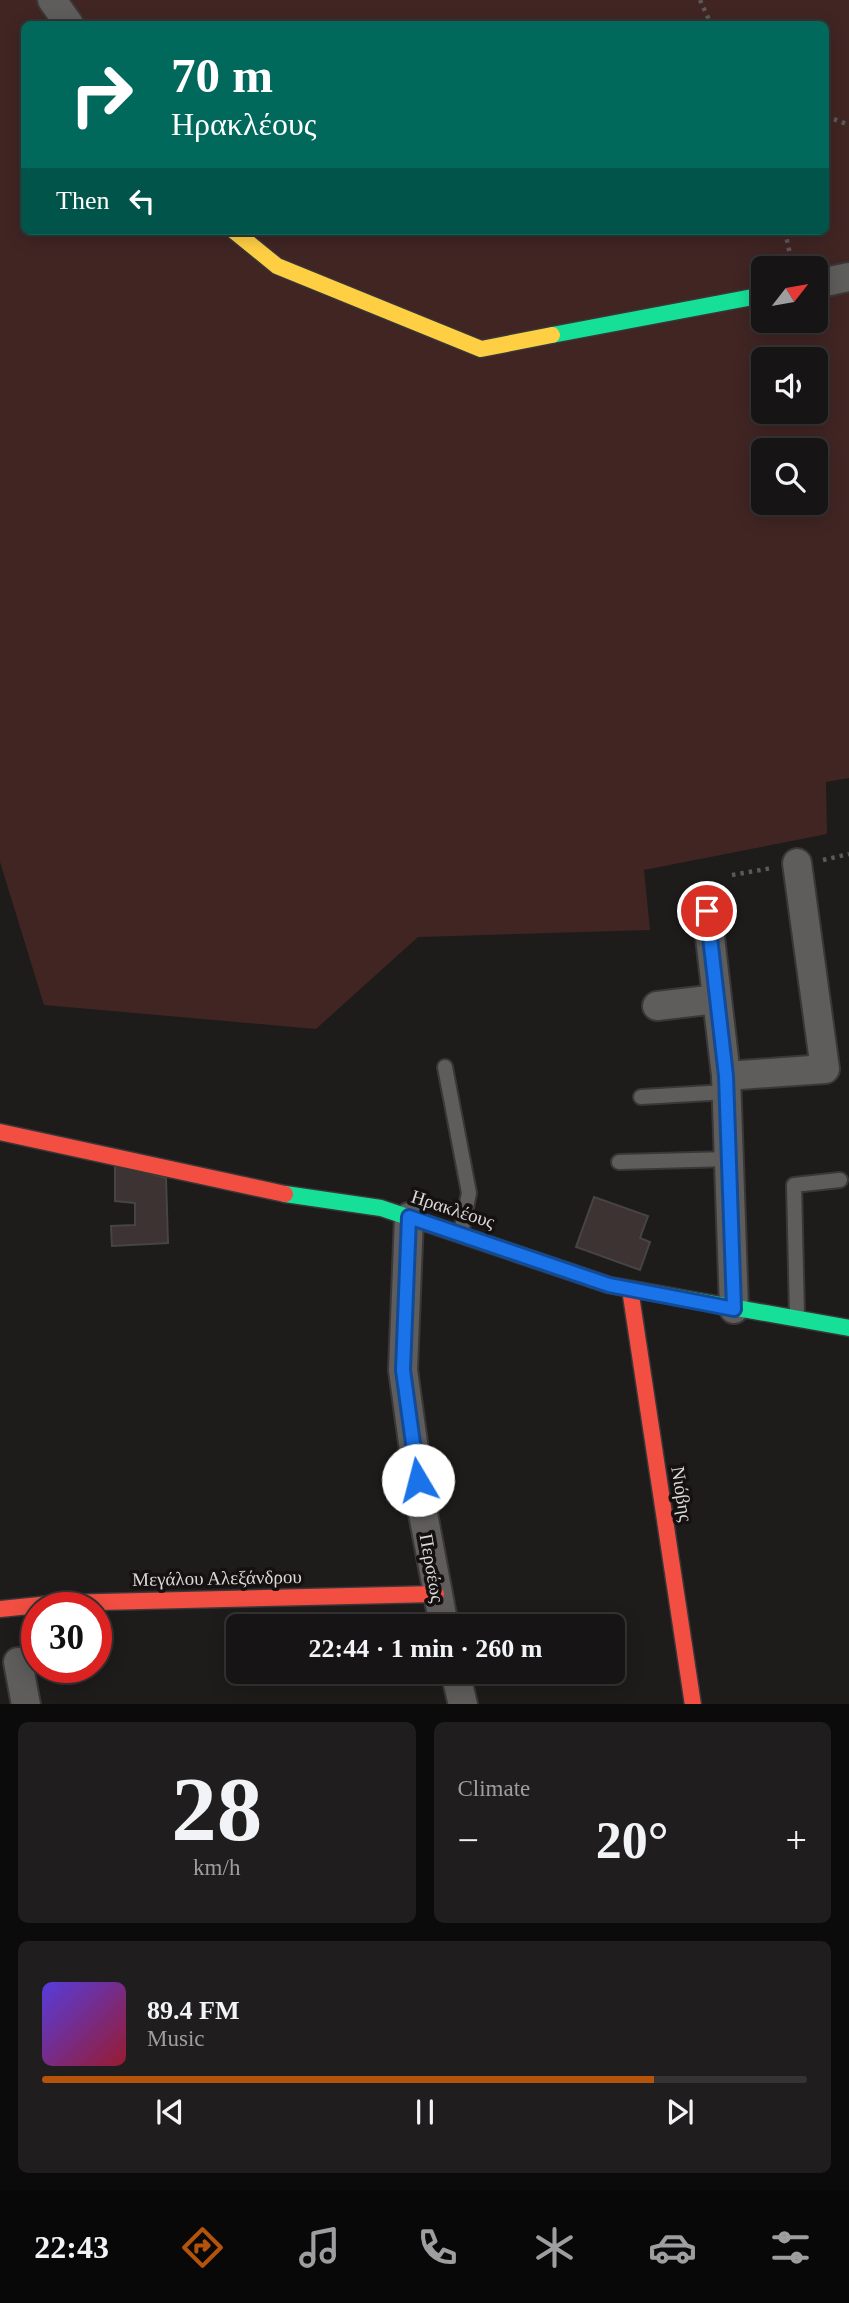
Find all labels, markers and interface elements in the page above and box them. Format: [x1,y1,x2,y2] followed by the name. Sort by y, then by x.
[171,48,273,103] text: 70 m
[56,49,147,140] icon: right
[171,106,316,142] text: Ηρακλέους
[123,182,161,220] icon: left
[56,186,109,215] text: Then
[751,256,828,332] north arrow
[751,256,828,515] map controls
[751,347,828,424] button: sound
[751,438,828,515] button: search
[677,881,737,941] pin
[688,892,726,930] icon: arrive
[409,1186,498,1232] street label: Ηρακλέους
[381,1443,455,1517] position arrow
[667,1465,697,1523] street label: Νιόβης
[416,1532,448,1604] street label: Περσέως
[132,1566,302,1590] street label: Μεγάλου Αλεξάνδρου
[21,1592,112,1683] speed limit sign: 30
[309,1634,543,1663] text: 22:44 · 1 min · 260 m
[171,1759,262,1860] text: 28
[458,1776,530,1801] text: Climate
[596,1812,669,1869] text: 20°
[458,1819,479,1861] text: −
[786,1819,807,1861] text: +
[193,1855,240,1880] text: km/h
[147,1996,239,2025] text: 89.4 FM
[147,2026,205,2051] text: Music
[151,2093,189,2131] icon: previous
[406,2093,444,2131] icon: pause
[661,2093,699,2131] icon: next
[178,2223,227,2272] icon: directions
[295,2223,344,2272] icon: music
[413,2223,462,2272] icon: phone
[530,2223,579,2272] icon: climate
[648,2223,697,2272] icon: car
[766,2223,815,2272] icon: filters
[34,2229,109,2265] text: 22:43

